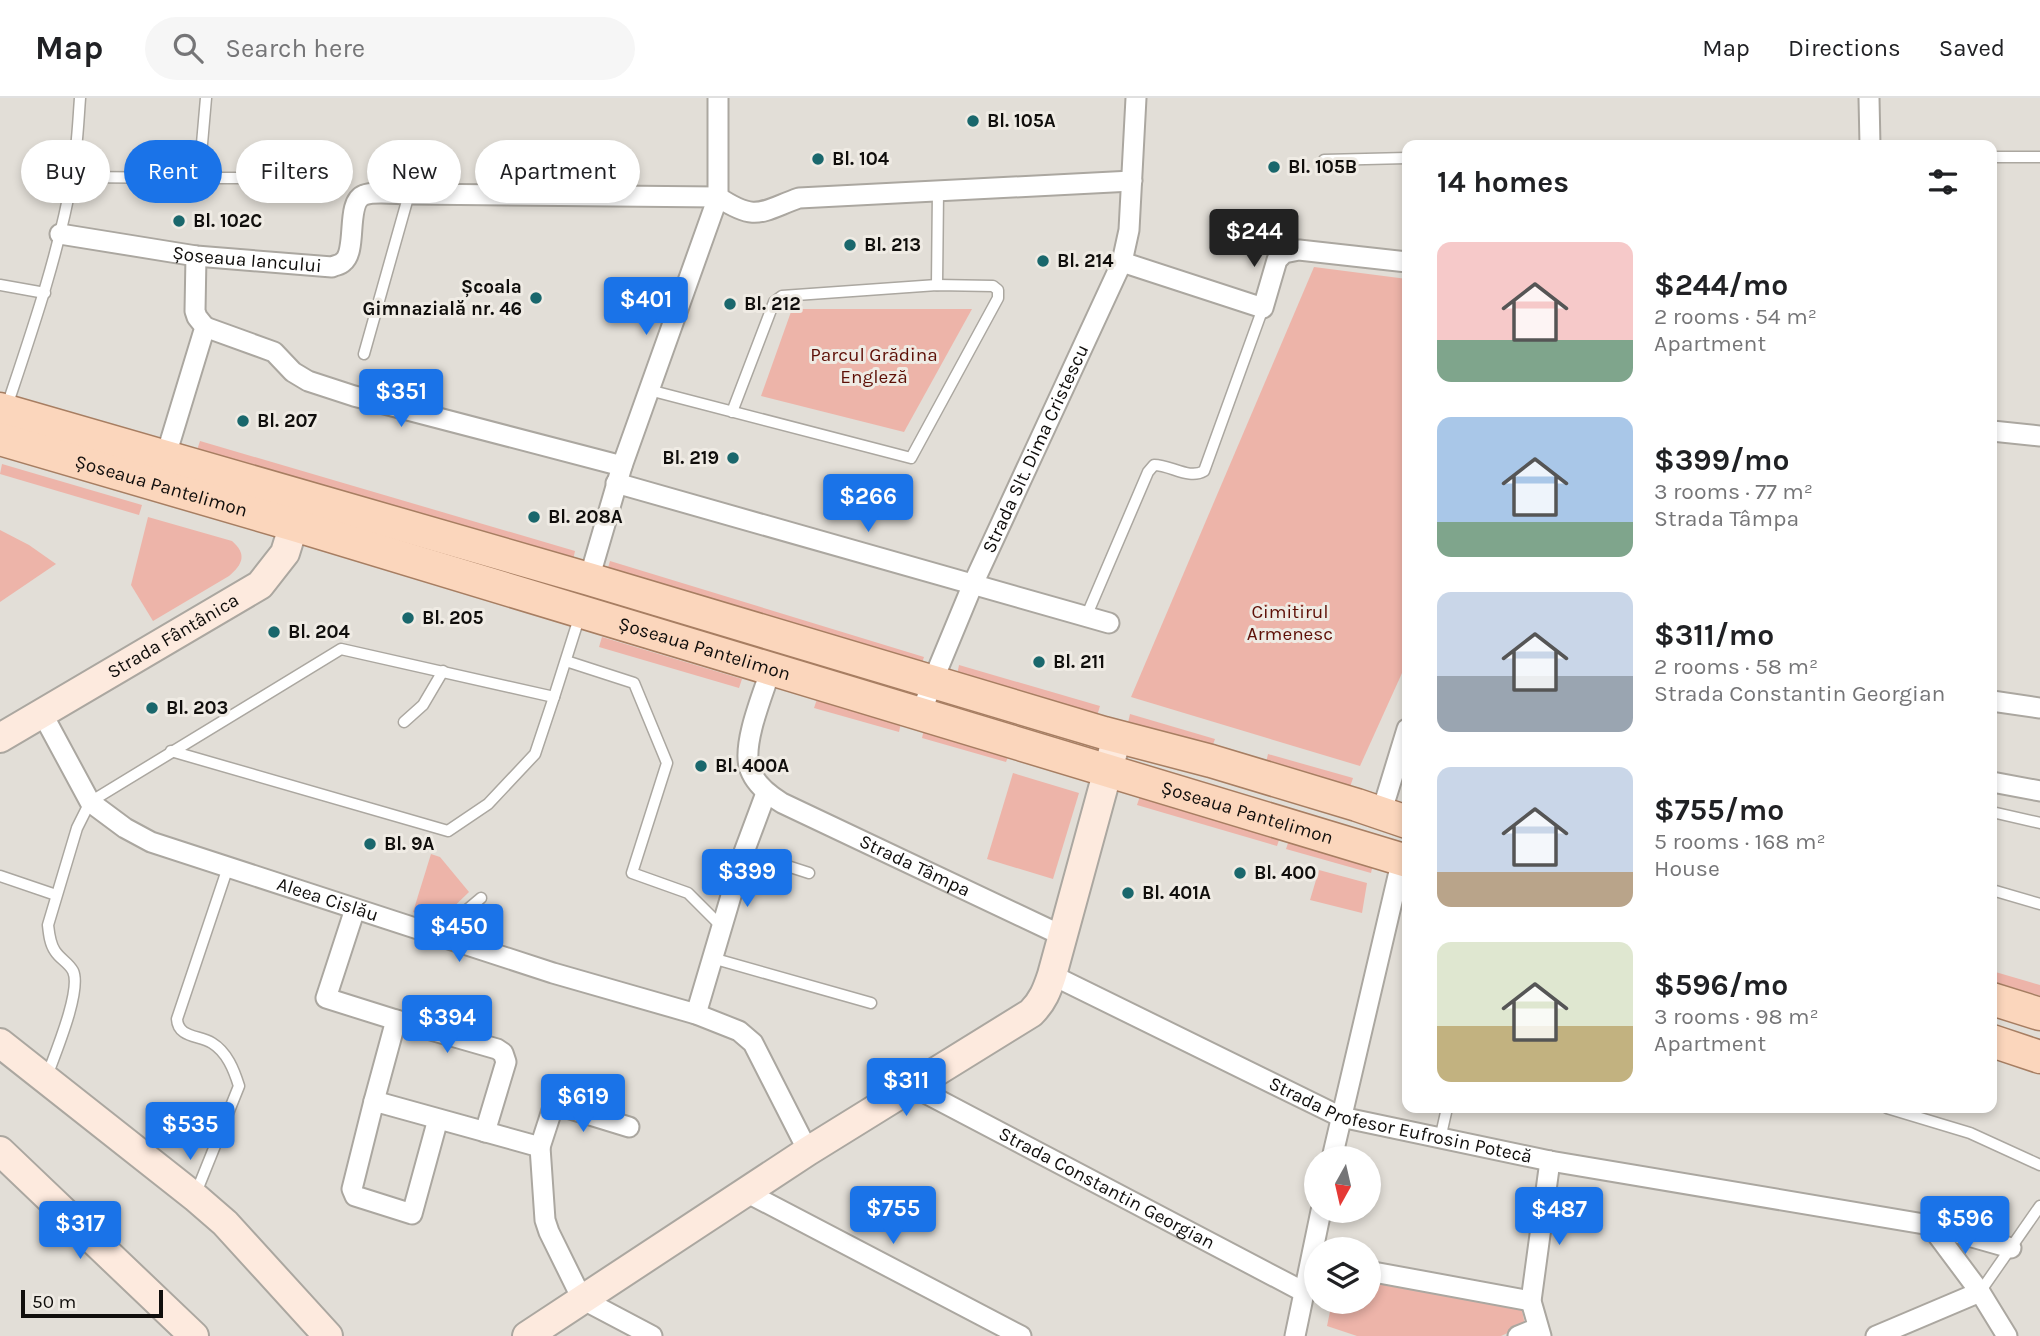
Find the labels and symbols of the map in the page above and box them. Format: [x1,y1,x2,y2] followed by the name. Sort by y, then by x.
[987,110,1056,132] place label: Bl. 105A
[965,113,981,129] marker: Bl. 105A
[832,148,890,170] place label: Bl. 104
[810,151,826,167] marker: Bl. 104
[1288,156,1357,178] place label: Bl. 105B
[1266,159,1282,175] marker: Bl. 105B
[1213,209,1295,269] pin: $244
[193,210,262,232] place label: Bl. 102C
[171,213,187,229] marker: Bl. 102C
[864,234,921,256] place label: Bl. 213
[842,237,858,253] marker: Bl. 213
[171,241,323,277] street label: Șoseaua Iancului
[1057,250,1114,272] place label: Bl. 214
[1035,253,1051,269] marker: Bl. 214
[362,276,522,320] place label: Școala Gimnazială nr. 46
[605,278,687,337] pin: $401
[528,290,544,306] marker: Școala Gimnazială nr. 46
[744,293,801,315] place label: Bl. 212
[722,296,738,312] marker: Bl. 212
[978,341,1093,557] street label: Strada Slt. Dima Cristescu
[810,344,938,388] park label: Parcul Grădina Engleză
[360,370,442,429] pin: $351
[257,410,318,432] place label: Bl. 207
[235,413,251,429] marker: Bl. 207
[662,447,719,469] place label: Bl. 219
[725,450,741,466] marker: Bl. 219
[72,451,250,522] street label: Șoseaua Pantelimon
[827,474,909,534] pin: $266
[548,506,623,528] place label: Bl. 208A
[526,509,542,525] marker: Bl. 208A
[104,589,243,683] street label: Strada Fântânica
[1247,601,1333,645] park label: Cimitirul Armenesc
[422,607,484,629] place label: Bl. 205
[400,610,416,626] marker: Bl. 205
[616,613,793,685] street label: Șoseaua Pantelimon
[288,621,351,643] place label: Bl. 204
[266,624,282,640] marker: Bl. 204
[1053,651,1105,673] place label: Bl. 211
[1031,654,1047,670] marker: Bl. 211
[166,697,228,719] place label: Bl. 203
[144,700,160,716] marker: Bl. 203
[715,755,789,777] place label: Bl. 400A
[693,758,709,774] marker: Bl. 400A
[1158,776,1336,849] street label: Șoseaua Pantelimon
[856,830,974,901] street label: Strada Tâmpa
[384,833,435,855] place label: Bl. 9A
[362,836,378,852] marker: Bl. 9A
[706,850,788,909] pin: $399
[1254,862,1316,884] place label: Bl. 400
[1232,865,1248,881] marker: Bl. 400
[274,873,381,926] street label: Aleea Cislău
[1142,882,1211,904] place label: Bl. 401A
[1120,885,1136,901] marker: Bl. 401A
[418,904,500,964] pin: $450
[406,996,488,1055] pin: $394
[865,1058,947,1118] pin: $311
[1265,1072,1534,1168] street label: Strada Profesor Eufrosin Potecă
[542,1074,624,1134] pin: $619
[149,1102,231,1162] pin: $535
[995,1123,1219,1254] street label: Strada Constantin Georgian
[1304,1146,1381,1223] north arrow
[852,1186,934,1246] pin: $755
[1518,1188,1600,1247] pin: $487
[1924,1196,2006,1256] pin: $596
[39,1202,121,1261] pin: $317
[21,1287,163,1319] scale bar

